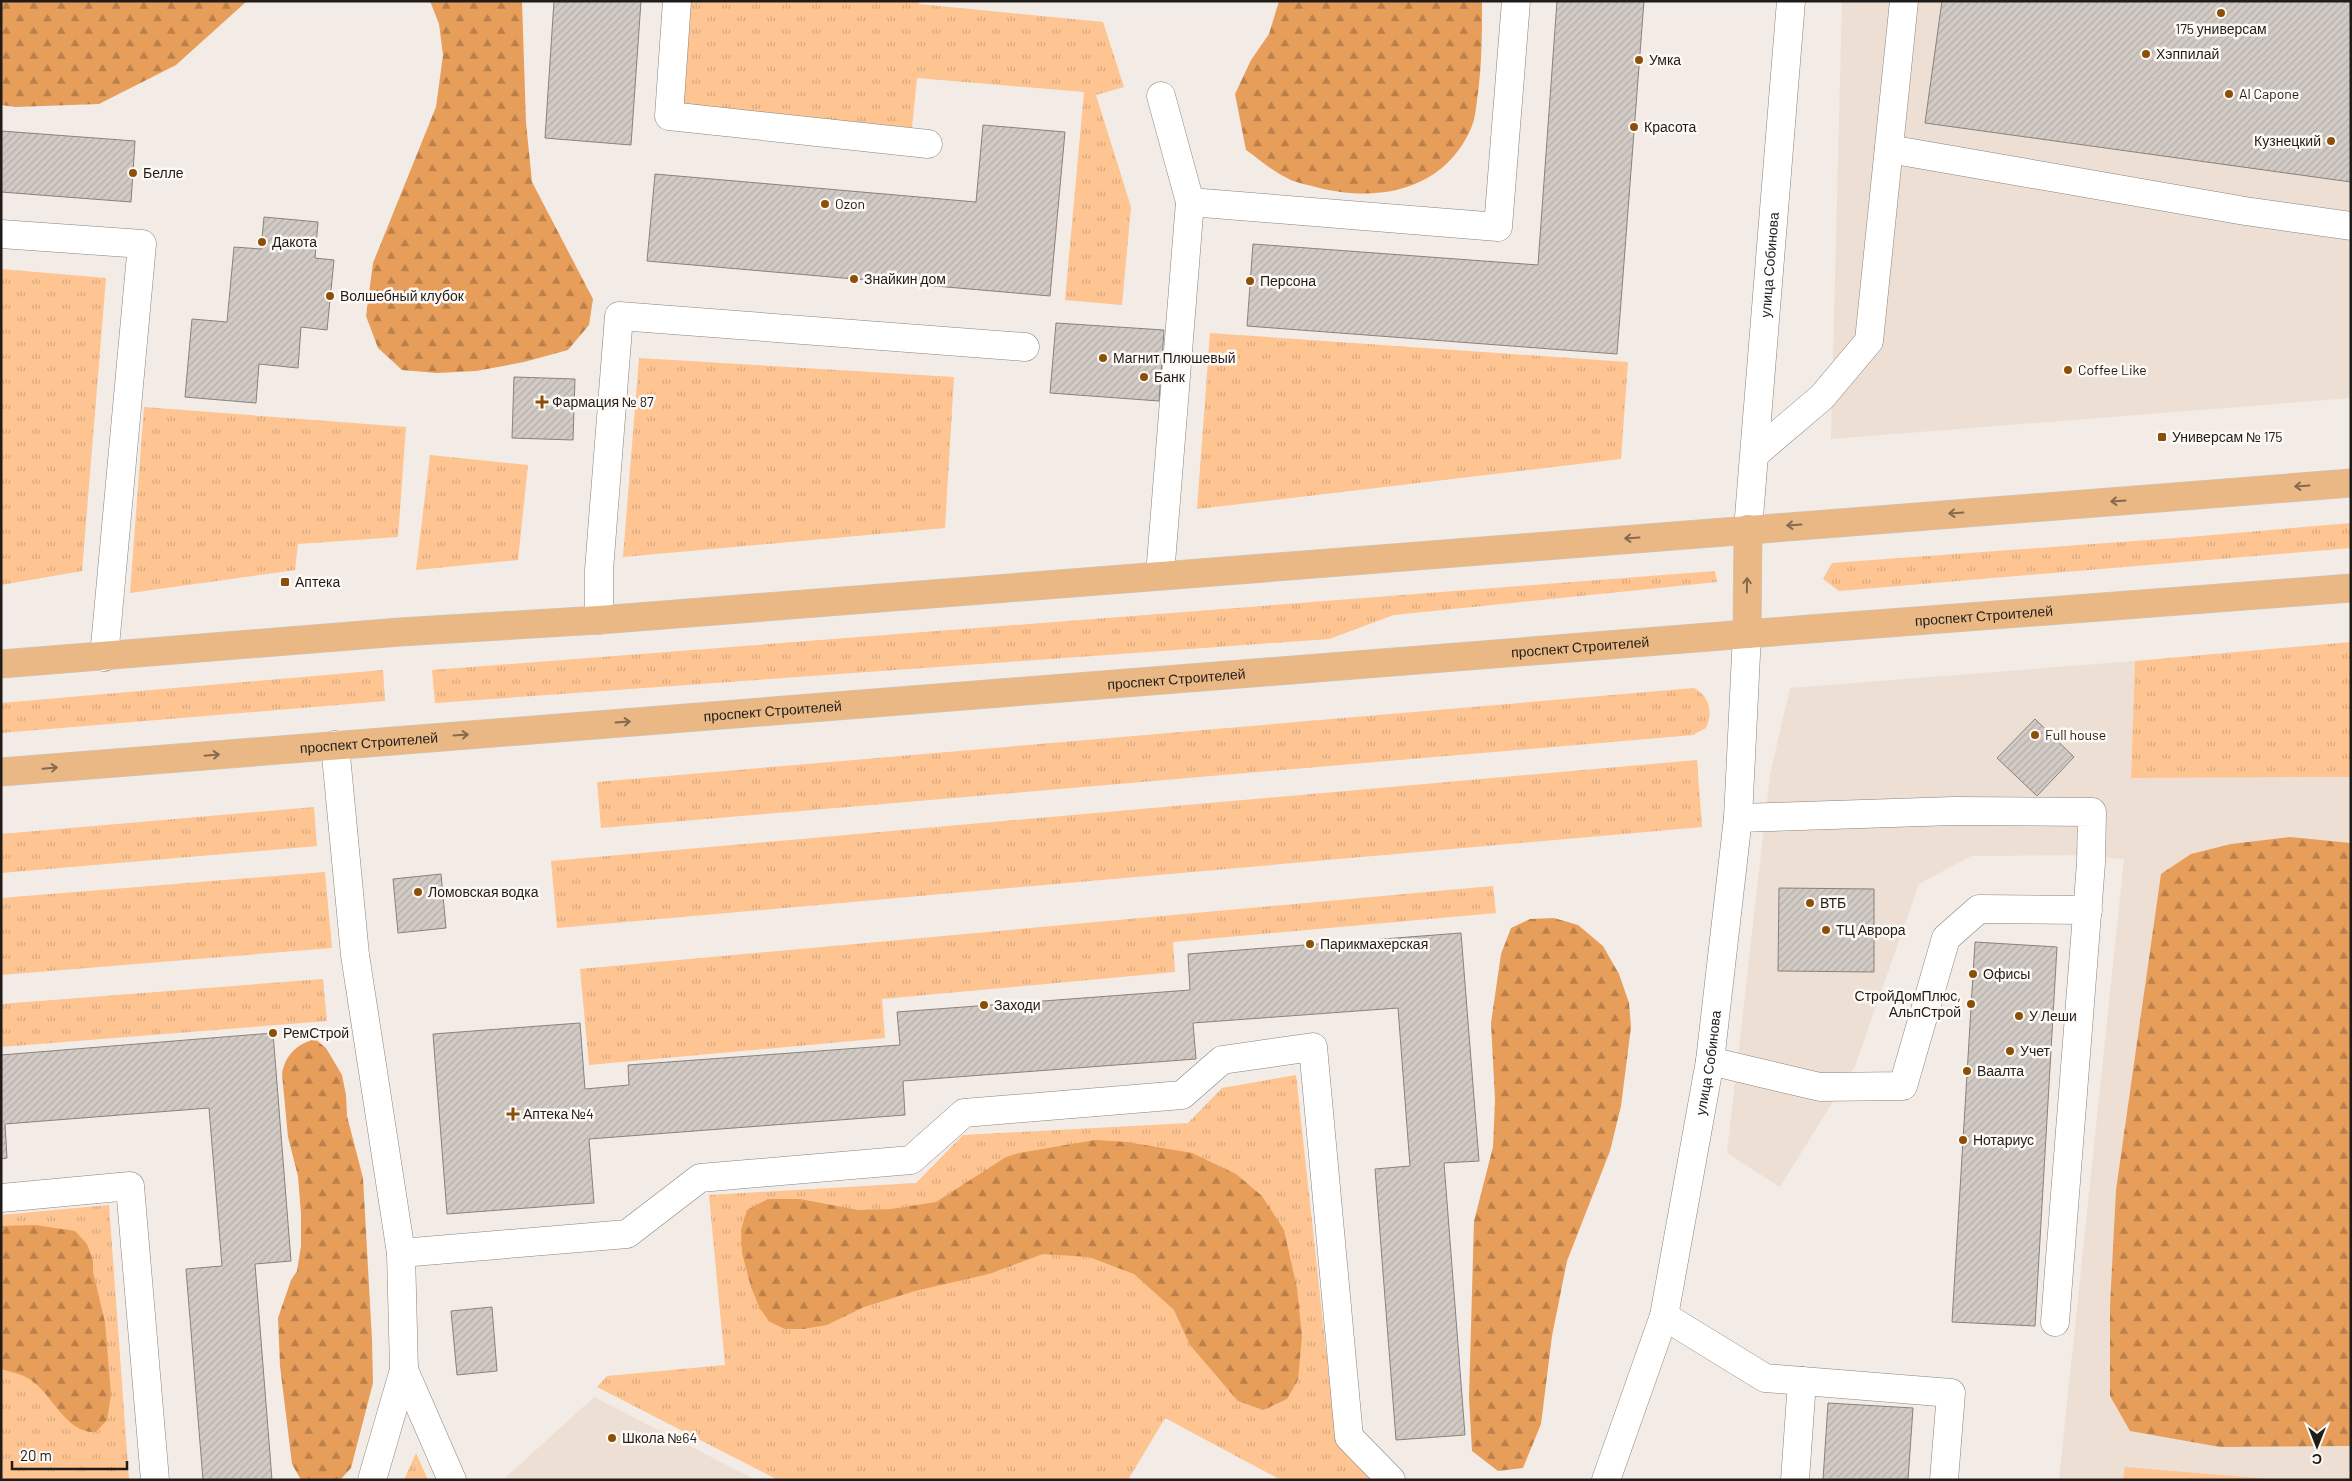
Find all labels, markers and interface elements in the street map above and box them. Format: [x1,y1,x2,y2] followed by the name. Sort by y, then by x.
[2215,7,2227,19] marker: 175 универсам
[2175,20,2267,37] place label: 175 универсам
[2156,45,2219,62] place label: Хэппилай
[2140,48,2152,60] marker: Хэппилай
[1649,51,1681,68] place label: Умка
[1633,54,1645,66] marker: Умка
[2239,85,2299,102] place label: Al Capone
[2223,88,2235,100] marker: Al Capone
[1644,118,1697,135] place label: Красота
[1628,121,1640,133] marker: Красота
[2254,132,2321,149] place label: Кузнецкий
[2325,135,2337,147] marker: Кузнецкий
[143,164,184,181] place label: Белле
[127,167,139,179] marker: Белле
[835,195,865,212] place label: Ozon
[819,198,831,210] marker: Ozon
[1756,211,1782,318] street label: улица Собинова
[272,233,317,250] place label: Дакота
[256,236,268,248] marker: Дакота
[864,270,946,287] place label: Знайкин дом
[1260,272,1316,289] place label: Персона
[848,273,860,285] marker: Знайкин дом
[1244,275,1256,287] marker: Персона
[340,287,465,304] place label: Волшебный клубок
[324,290,336,302] marker: Волшебный клубок
[1113,349,1236,366] place label: Магнит Плюшевый
[1097,352,1109,364] marker: Магнит Плюшевый
[2078,361,2147,378] place label: Coffee Like
[2062,364,2074,376] marker: Coffee Like
[1154,368,1186,385] place label: Банк
[1138,371,1150,383] marker: Банк
[552,393,654,410] place label: Фармация № 87
[536,396,548,408] marker: Фармация № 87
[2172,428,2282,445] place label: Универсам № 175
[2156,431,2168,443] marker: Универсам № 175
[2294,482,2310,491] one-way arrow
[2110,496,2126,505] one-way arrow
[1948,508,1964,518] one-way arrow
[1786,521,1802,530] one-way arrow
[1624,533,1640,543] one-way arrow
[295,573,340,590] place label: Аптека
[279,576,291,588] marker: Аптека
[1742,577,1752,594] one-way arrow
[1914,602,2053,629] street label: проспект Строителей
[1510,633,1650,661] street label: проспект Строителей
[1107,665,1246,693] street label: проспект Строителей
[703,697,842,724] street label: проспект Строителей
[615,718,631,727] one-way arrow
[2045,726,2106,743] place label: Full house
[299,728,439,756] street label: проспект Строителей
[2029,729,2041,741] marker: Full house
[453,730,469,740] one-way arrow
[204,750,220,760] one-way arrow
[42,764,58,773] one-way arrow
[428,883,539,900] place label: Ломовская водка
[412,886,424,898] marker: Ломовская водка
[1820,894,1846,911] place label: ВТБ
[1804,897,1816,909] marker: ВТБ
[1836,921,1906,938] place label: ТЦ Аврора
[1820,924,1832,936] marker: ТЦ Аврора
[1320,935,1428,952] place label: Парикмахерская
[1304,938,1316,950] marker: Парикмахерская
[1983,965,2030,982] place label: Офисы
[1967,968,1979,980] marker: Офисы
[1855,987,1961,1020] place label: СтройДомПлюс, АльпСтрой
[994,996,1041,1013] place label: Заходи
[1965,998,1977,1010] marker: СтройДомПлюс, АльпСтрой
[978,999,990,1011] marker: Заходи
[2029,1007,2077,1024] place label: У Леши
[1691,1009,1724,1116] street label: улица Собинова
[2013,1010,2025,1022] marker: У Леши
[283,1024,349,1041] place label: РемСтрой
[267,1027,279,1039] marker: РемСтрой
[2020,1042,2051,1059] place label: Учет
[2004,1045,2016,1057] marker: Учет
[1977,1062,2024,1079] place label: Ваалта
[1961,1065,1973,1077] marker: Ваалта
[523,1105,594,1122] place label: Аптека №4
[507,1108,519,1120] marker: Аптека №4
[1973,1131,2034,1148] place label: Нотариус
[1957,1134,1969,1146] marker: Нотариус
[2292,1421,2342,1471] north arrow
[622,1429,697,1446] place label: Школа №64
[606,1432,618,1444] marker: Школа №64
[12,1438,128,1470] scale bar
[20,1446,52,1464] text: 20 m
[2312,1451,2322,1468] text: С

